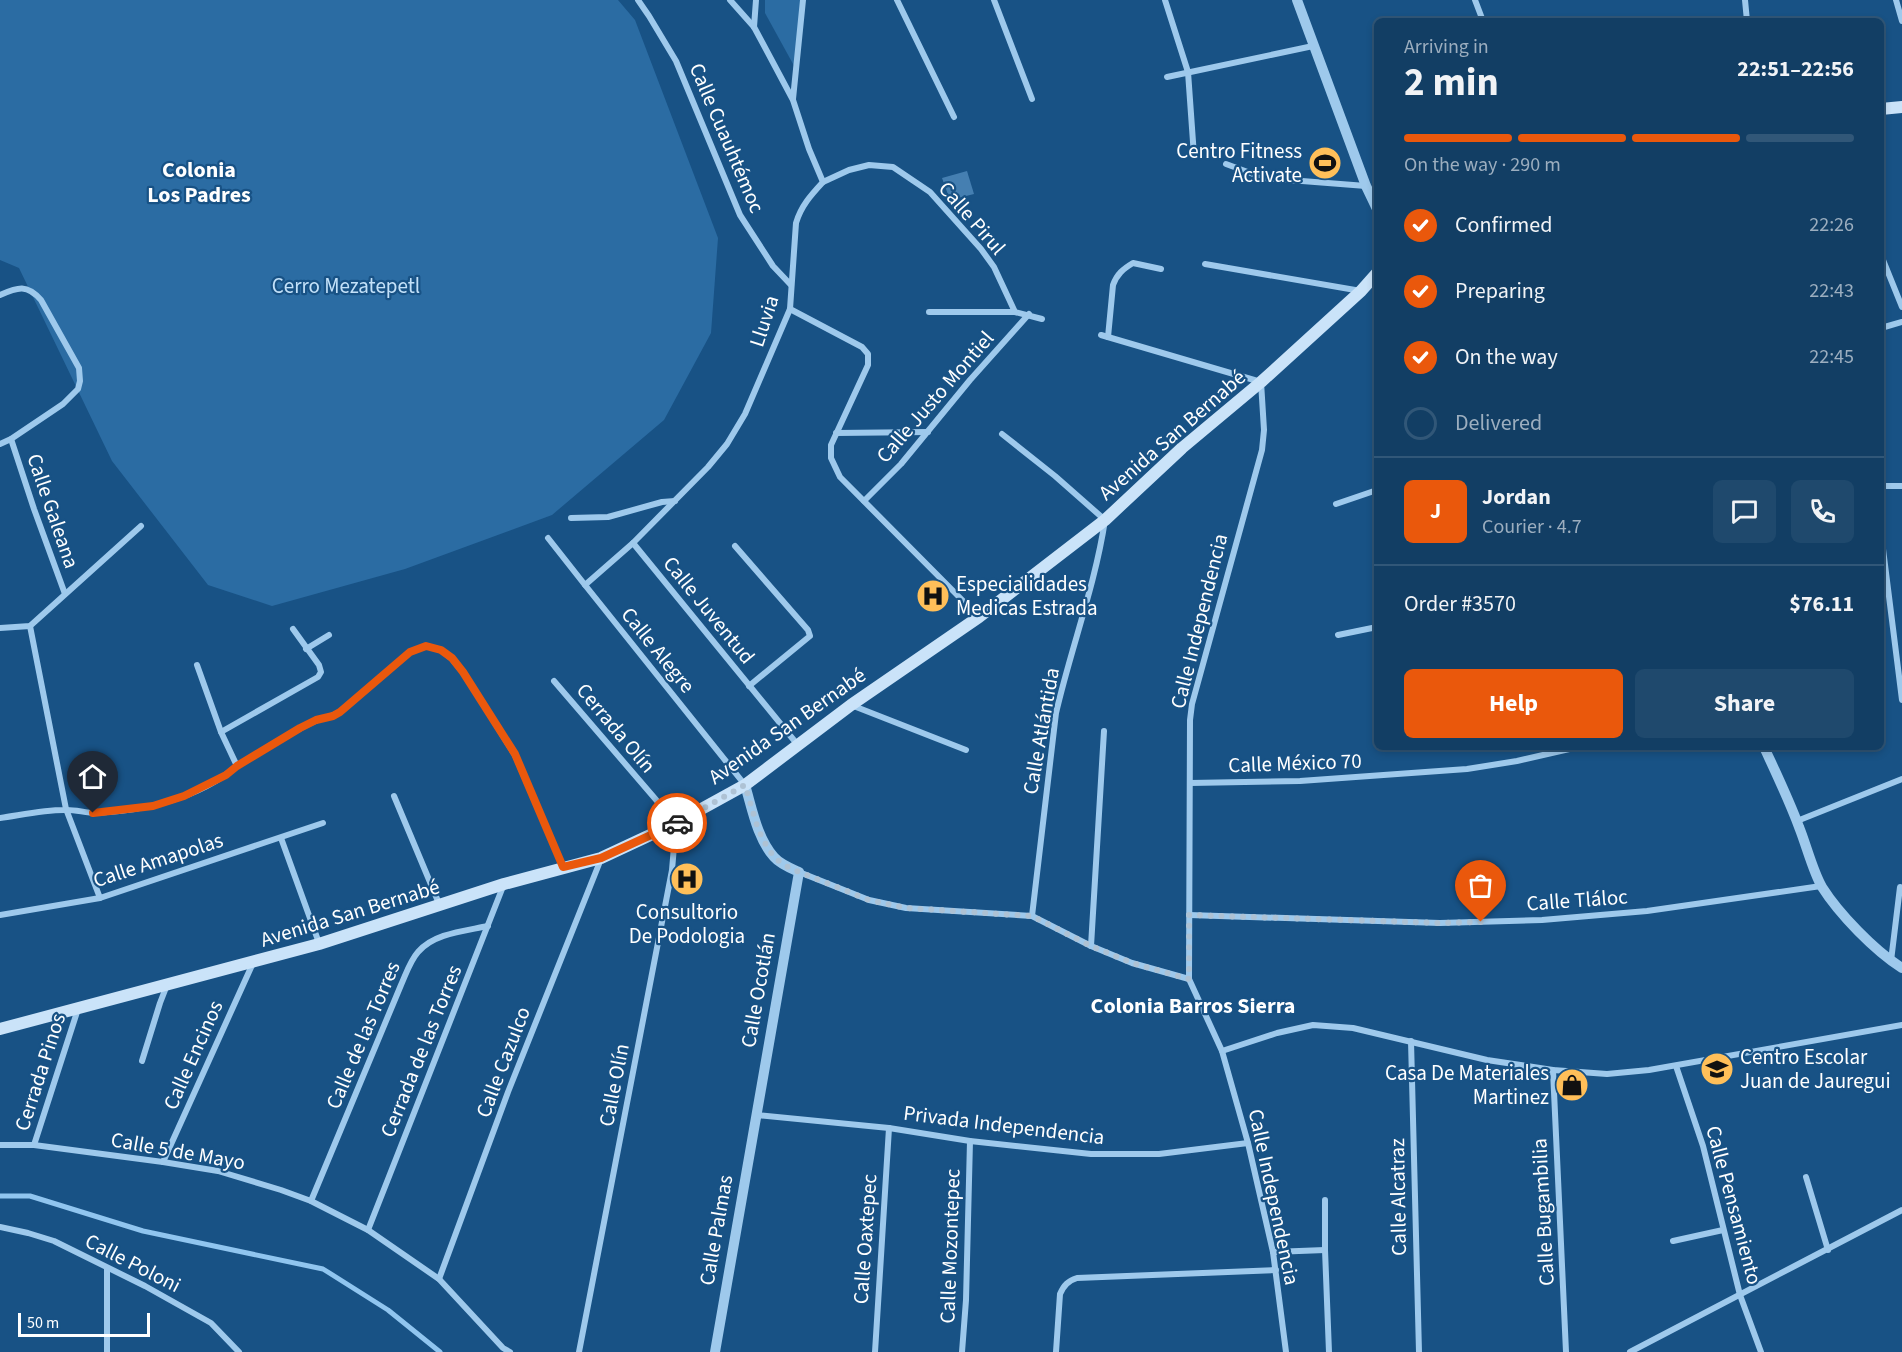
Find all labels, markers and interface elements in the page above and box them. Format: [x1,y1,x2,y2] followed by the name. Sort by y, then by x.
[1404,33,1489,61] text: Arriving in
[1737,53,1854,85] text: 22:51–22:56
[1404,55,1499,111] text: 2 min
[682,58,772,218] street label: Calle Cuauhtémoc
[1176,136,1302,190] place label: Centro Fitness Activate
[1307,145,1343,181] sports icon: Centro Fitness Activate
[1404,151,1561,179] text: On the way · 290 m
[147,154,251,211] district label: Colonia Los Padres
[931,175,1013,261] street label: Calle Pirul
[1404,209,1437,242] icon: check
[1455,209,1552,241] text: Confirmed
[1809,211,1854,239] text: 22:26
[272,271,420,301] park label: Cerro Mezatepetl
[1404,275,1437,308] icon: check
[1455,275,1545,307] text: Preparing
[1809,277,1854,305] text: 22:43
[742,291,786,351] street label: Lluvia
[869,324,1001,470] street label: Calle Justo Montiel
[1404,341,1437,374] icon: check
[1455,341,1558,373] text: On the way
[1809,343,1854,371] text: 22:45
[1092,363,1252,507] street label: Avenida San Bernabé
[1455,407,1542,439] text: Delivered
[19,450,87,572] street label: Calle Galeana
[1713,480,1776,543] button: chat
[1791,480,1854,543] button: phone
[1482,481,1551,513] text: Jordan
[1430,495,1441,527] text: J
[1482,513,1582,541] text: Courier · 4.7
[1163,530,1235,712] street label: Calle Independencia
[656,550,762,670] street label: Calle Juventud
[956,569,1098,623] place label: Especialidades Medicas Estrada
[915,578,951,614] hospital icon: Especialidades Medicas Estrada
[1404,588,1516,620] text: Order #3570
[1789,588,1854,620] text: $76.11
[614,601,702,699] street label: Calle Alegre
[702,660,872,792] street label: Avenida San Bernabé
[1015,665,1067,797] street label: Calle Atlántida
[1404,669,1623,738] button: Help
[1635,669,1854,738] button: Share
[569,676,663,780] street label: Cerrada Olín
[1228,746,1362,780] street label: Calle México 70
[67,751,118,813] pin
[76,760,109,793] icon: home
[647,793,707,853] courier
[661,807,694,840] icon: car
[89,825,227,895] street label: Calle Amapolas
[1455,860,1506,922] pin
[669,861,705,897] hospital icon: Consultorio De Podologia
[1464,869,1497,902] icon: bag
[257,871,443,955] street label: Avenida San Bernabé
[1525,881,1629,919] street label: Calle Tláloc
[629,897,745,951] place label: Consultorio De Podologia
[733,930,783,1050] street label: Calle Ocotlán
[318,956,408,1114] street label: Calle de las Torres
[373,960,469,1142] street label: Cerrada de las Torres
[1091,990,1295,1022] district label: Colonia Barros Sierra
[156,995,231,1114] street label: Calle Encinos
[468,1002,538,1122] street label: Calle Cazulco
[7,1009,73,1135] street label: Cerrada Pinos
[591,1041,637,1129] street label: Calle Olín
[1740,1042,1891,1096] place label: Centro Escolar Juan de Jauregui
[1699,1051,1735,1087] school or university icon: Centro Escolar Juan de Jauregui
[1385,1058,1549,1112] place label: Casa De Materiales Martinez
[1554,1067,1590,1103] shop icon: Casa De Materiales Martinez
[902,1098,1106,1152] street label: Privada Independencia
[1241,1106,1307,1288] street label: Calle Independencia
[1698,1122,1770,1288] street label: Calle Pensamiento
[109,1124,247,1178] street label: Calle 5 de Mayo
[1524,1137,1562,1287] street label: Calle Bugambilia
[1382,1138,1414,1256] street label: Calle Alcatraz
[932,1168,968,1324] street label: Calle Mozontepec
[692,1172,740,1288] street label: Calle Palmas
[845,1173,885,1305] street label: Calle Oaxtepec
[80,1226,186,1300] street label: Calle Poloni
[18,1310,150,1338] scale bar
[27,1312,59,1334] text: 50 m

